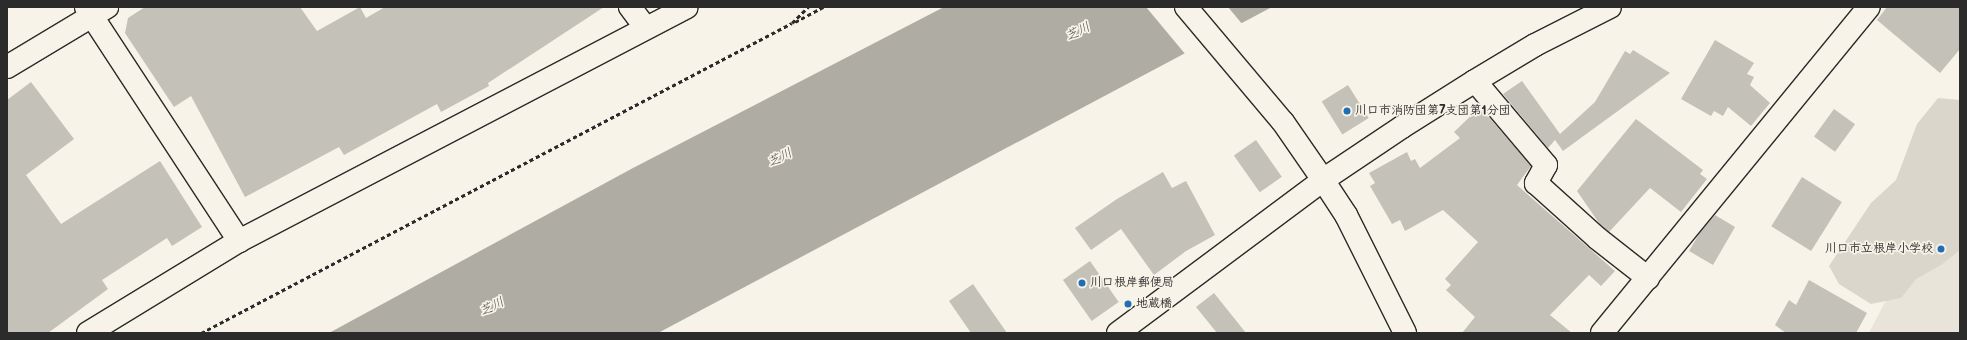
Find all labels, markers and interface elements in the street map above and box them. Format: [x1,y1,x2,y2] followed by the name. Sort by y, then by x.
[1063,19,1093,45] water label: 芝川
[1355,104,1511,118] place label: 川口市消防団第7支団第1分団
[1342,106,1352,116] marker: 川口市消防団第7支団第1分団
[765,145,795,171] water label: 芝川
[1825,242,1933,256] place label: 川口市立根岸小学校
[1936,244,1946,254] marker: 川口市立根岸小学校
[1090,276,1174,290] place label: 川口根岸郵便局
[1077,278,1087,288] marker: 川口根岸郵便局
[477,294,507,320] water label: 芝川
[1136,297,1172,311] place label: 地蔵橋
[1123,299,1133,309] marker: 地蔵橋

